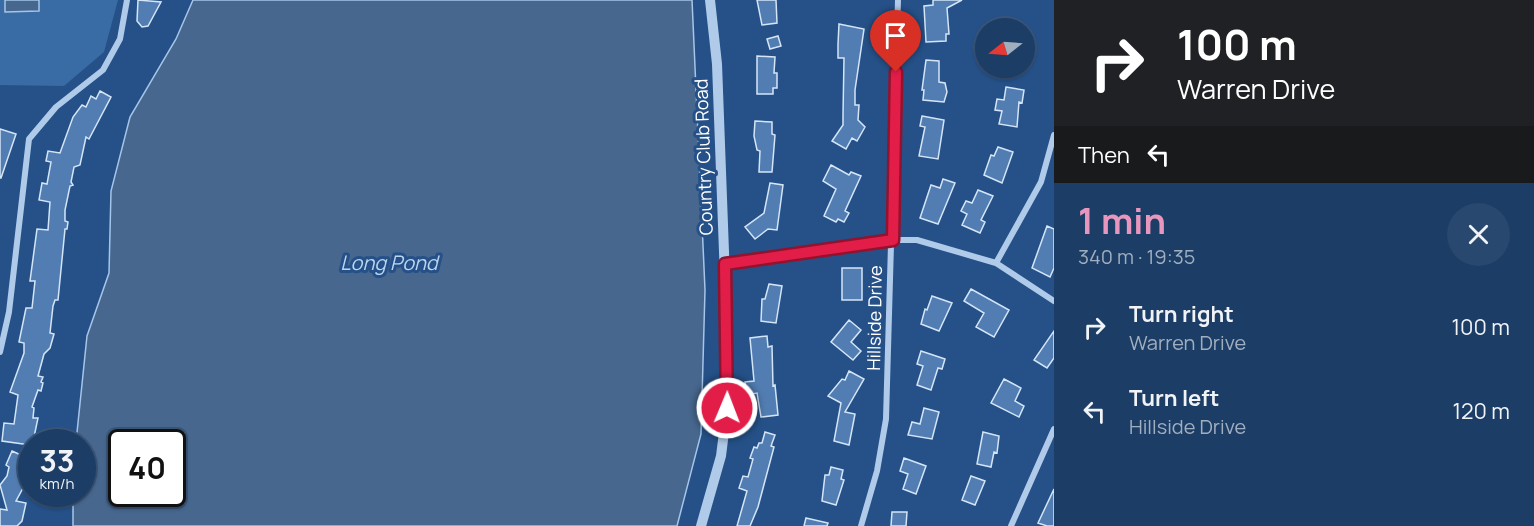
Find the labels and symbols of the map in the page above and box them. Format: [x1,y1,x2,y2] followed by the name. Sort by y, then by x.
[870,10,921,72] pin
[975,18,1035,78] north arrow
[688,79,718,236] street label: Country Club Road
[340,249,441,276] water label: Long Pond
[861,265,887,371] street label: Hillside Drive
[695,376,759,440] position arrow
[108,429,186,507] speed limit sign: 40

